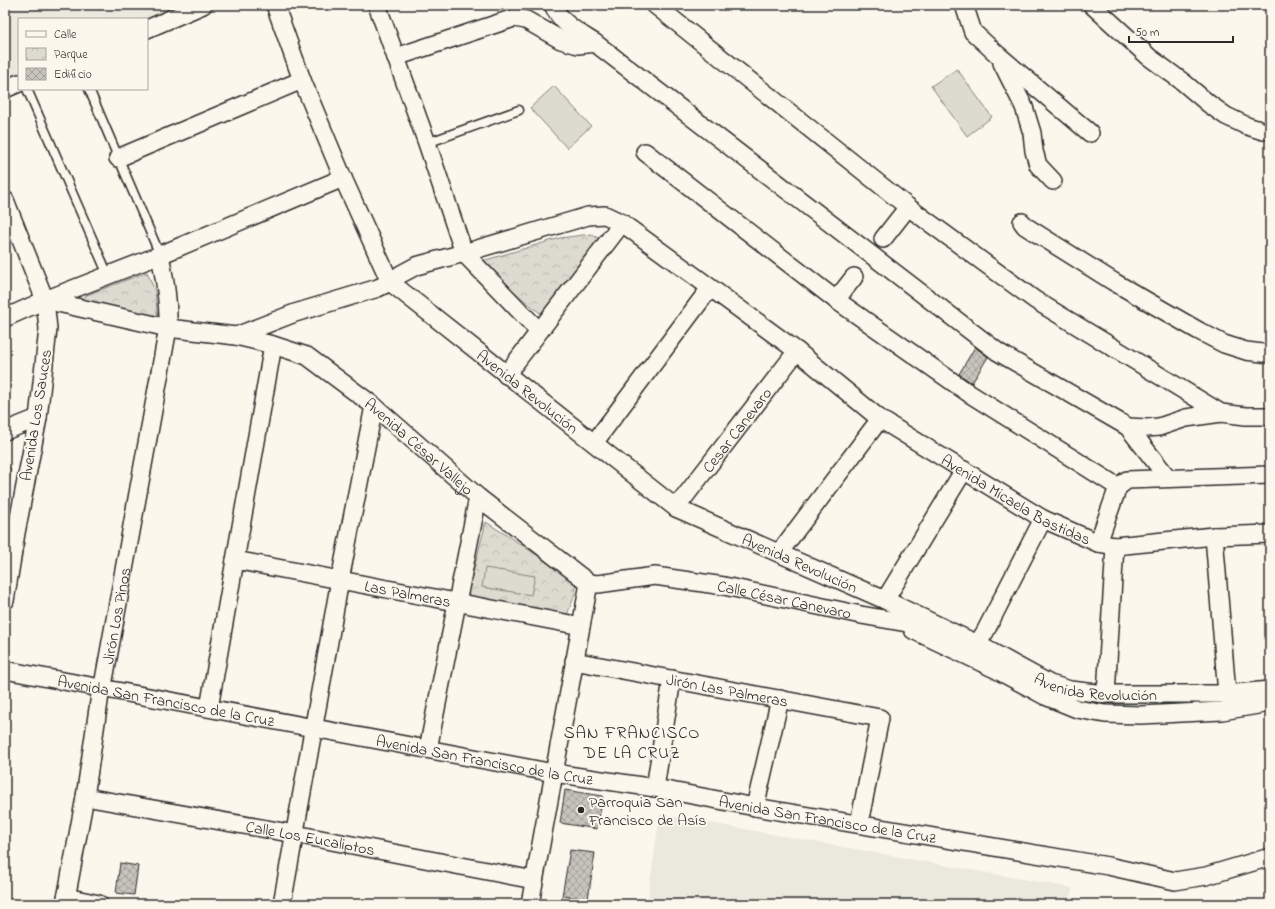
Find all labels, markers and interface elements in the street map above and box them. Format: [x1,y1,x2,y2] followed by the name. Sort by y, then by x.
[18,18,148,90] legend
[1129,18,1233,44] scale bar
[1135,24,1159,42] text: 50 m
[54,26,77,44] text: Calle
[54,46,88,64] text: Parque
[54,66,92,84] text: Edificio
[471,345,583,441] street label: Avenida Revolución
[15,348,59,483] street label: Avenida Los Sauces
[697,383,779,479] street label: Cesar Canevaro
[359,393,478,502] street label: Avenida César Vallejo
[936,449,1094,552] street label: Avenida Micaela Bastidas
[737,528,861,600] street label: Avenida Revolución
[97,566,138,666] street label: Jirón Los Pinos
[362,575,453,615] street label: Las Palmeras
[716,575,853,627] street label: Calle César Canevaro
[1029,667,1157,708] street label: Avenida Revolución
[664,668,790,715] street label: Jirón Las Palmeras
[55,670,277,734] street label: Avenida San Francisco de la Cruz
[564,721,700,766] district label: SAN FRANCISCO DE LA CRUZ
[374,730,595,793] street label: Avenida San Francisco de la Cruz
[716,790,938,851] street label: Avenida San Francisco de la Cruz
[588,791,706,833] place label: Parroquia San Francisco de Asís
[576,805,586,815] marker: Parroquia San Francisco de Asís
[243,816,377,863] street label: Calle Los Eucaliptos

